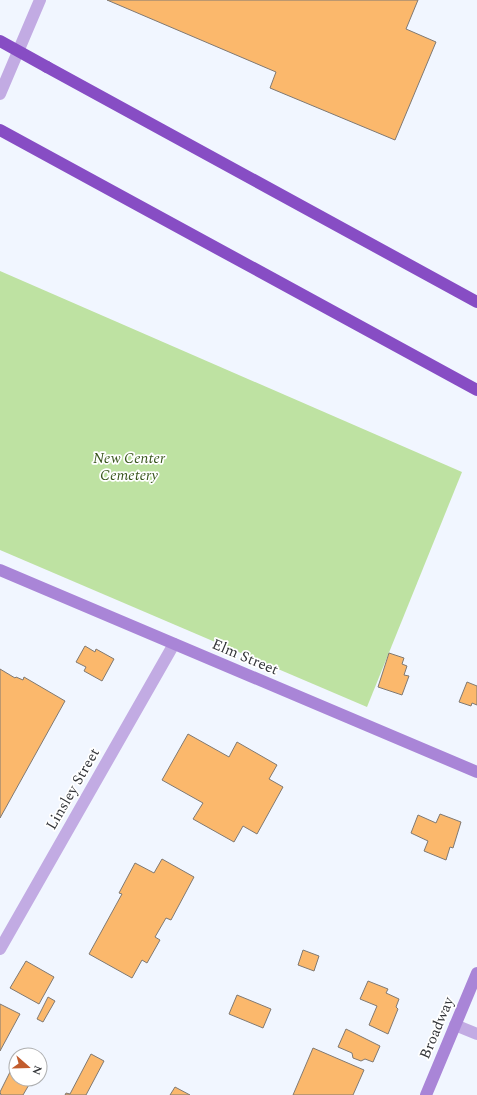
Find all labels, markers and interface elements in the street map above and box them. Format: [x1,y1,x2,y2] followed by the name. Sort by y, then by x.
[93,447,166,487] park label: New Center Cemetery
[208,633,282,681] street label: Elm Street
[40,744,106,834] street label: Linsley Street
[414,993,461,1063] street label: Broadway
[8,1047,48,1087] north arrow
[27,1063,46,1077] text: N

